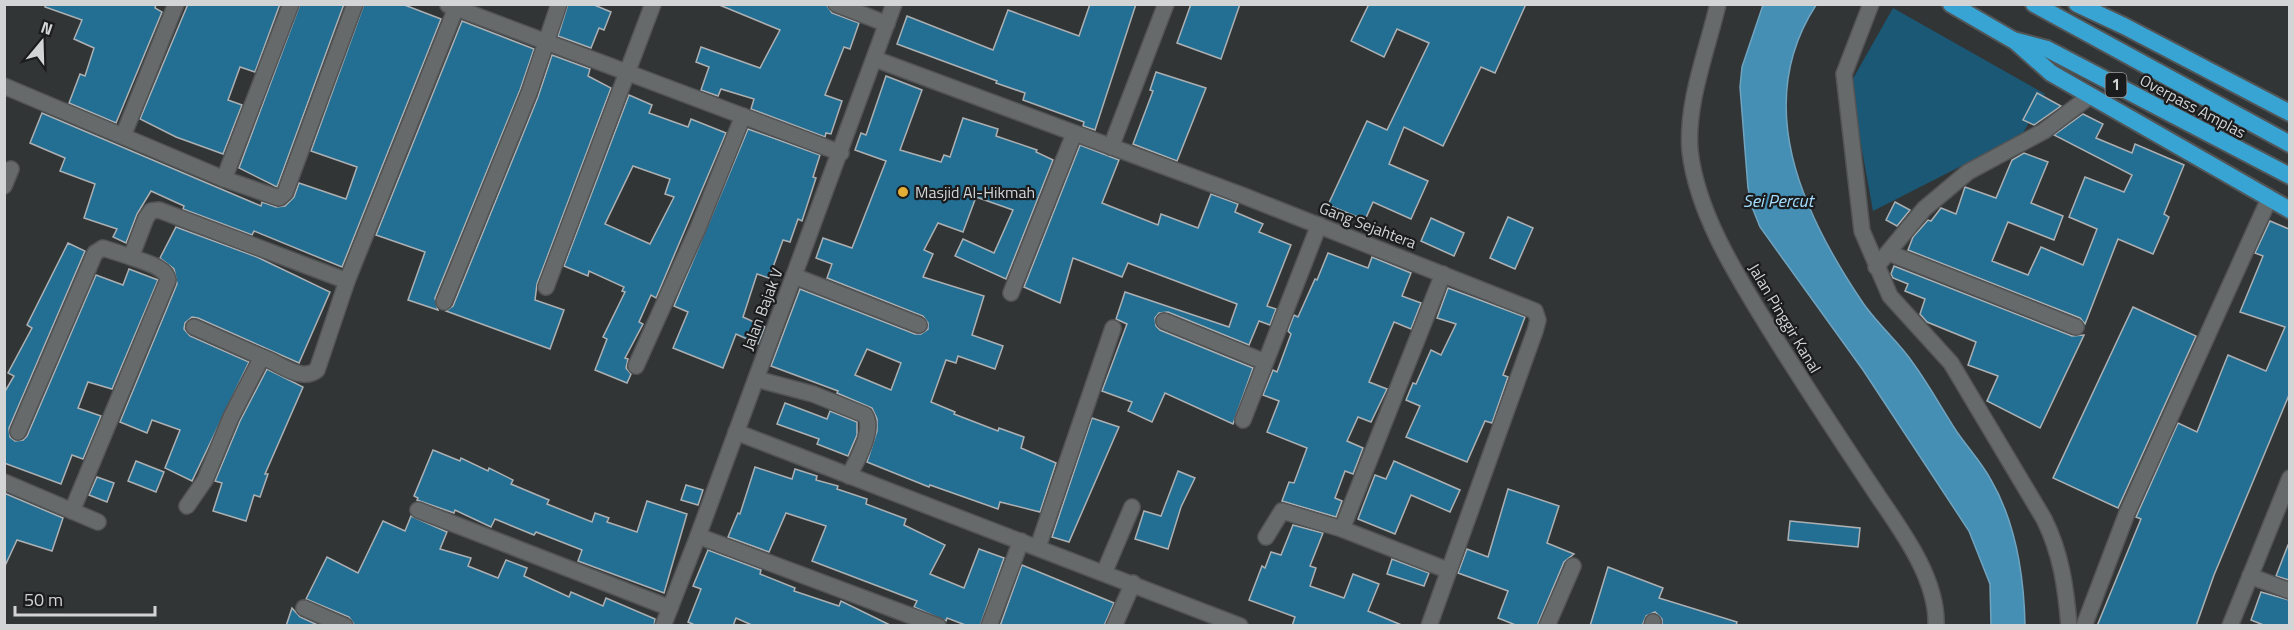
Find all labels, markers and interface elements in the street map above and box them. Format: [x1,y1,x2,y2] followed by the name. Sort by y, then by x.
[12,12,72,72] north arrow
[38,15,56,41] text: N
[2136,68,2250,144] street label: Overpass Amplas
[2106,73,2126,97] road number: 1
[915,180,1035,204] place label: Masjid Al-Hikmah
[896,185,910,199] marker: Masjid Al-Hikmah
[1743,187,1816,214] water label: Sei Percut
[1316,195,1420,255] street label: Gang Sejahtera
[1743,258,1827,378] street label: Jalan Pinggir Kanal
[735,264,789,354] street label: Jalan Bajak V
[15,579,154,617] scale bar
[24,586,63,613] text: 50 m

